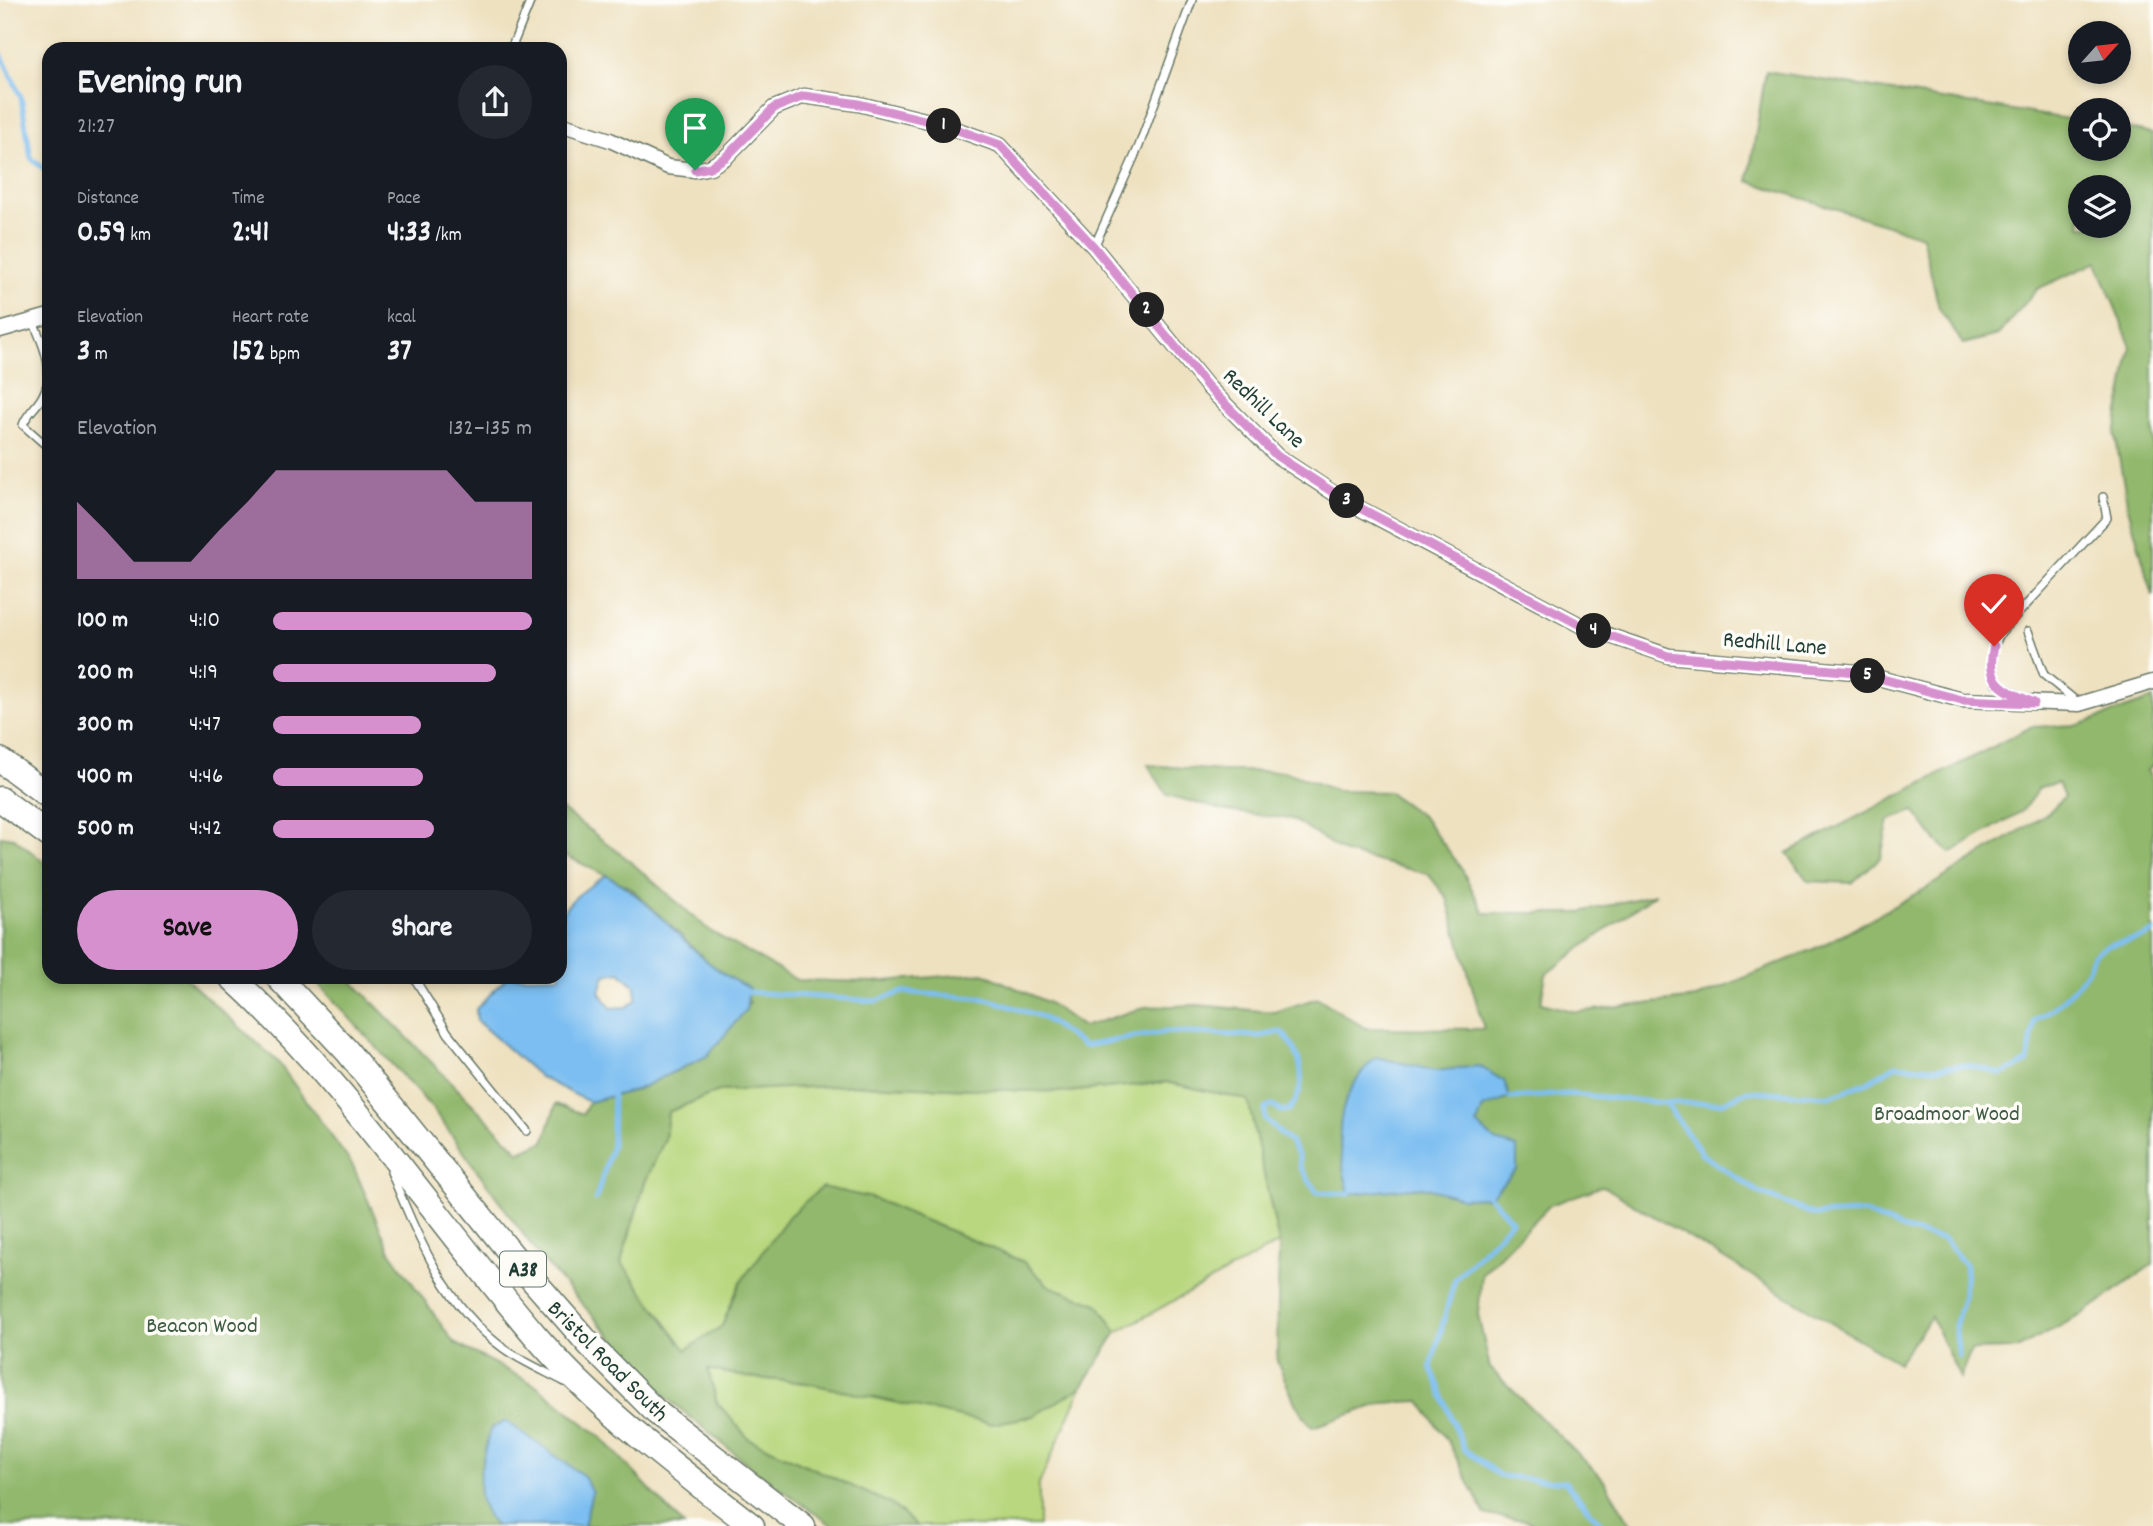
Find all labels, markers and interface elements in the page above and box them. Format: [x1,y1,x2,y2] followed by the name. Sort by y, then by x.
[2068,21,2132,84] north arrow
[2068,21,2131,238] map controls
[77,57,242,112] text: Evening run
[458,65,532,139] button: share
[665,98,725,170] pin
[2068,98,2131,161] button: locate
[926,108,962,144] pin: 1
[676,109,714,147] icon: arrive
[77,111,115,144] text: 21:27
[941,112,946,139] text: 1
[2068,175,2131,238] button: layers
[77,186,139,213] text: Distance
[232,186,265,213] text: Time
[387,186,421,213] text: Pace
[77,213,126,256] text: 0.59
[232,213,269,256] text: 2:41
[387,213,431,256] text: 4:33
[126,223,151,250] text: km
[431,223,462,250] text: /km
[1130,292,1164,328] pin: 2
[1142,296,1151,323] text: 2
[77,305,143,332] text: Elevation
[232,305,309,332] text: Heart rate
[387,305,416,332] text: kcal
[77,332,90,375] text: 3
[232,332,266,375] text: 152
[387,332,412,375] text: 37
[90,342,108,369] text: m
[266,342,300,369] text: bpm
[1214,362,1311,458] street label: Redhill Lane
[77,413,157,446] text: Elevation
[448,413,532,446] text: 132–135 m
[1330,484,1364,518] pin: 3
[1342,487,1351,514] text: 3
[1964,574,2024,646] pin
[1975,585,2013,623] icon: check
[77,605,128,638] text: 100 m
[189,605,220,638] text: 4:10
[1576,614,1612,648] pin: 4
[1590,617,1597,644] text: 4
[1721,625,1828,666] street label: Redhill Lane
[77,657,133,690] text: 200 m
[189,657,218,690] text: 4:19
[1850,658,1885,694] pin: 5
[1863,662,1872,689] text: 5
[77,709,133,742] text: 300 m
[189,709,221,742] text: 4:47
[77,761,133,794] text: 400 m
[189,761,223,794] text: 4:46
[77,813,134,846] text: 500 m
[189,813,222,846] text: 4:42
[77,890,298,970] button: Save
[312,890,532,970] button: Share
[1874,1099,2020,1132] park label: Broadmoor Wood
[500,1252,546,1286] road number: A38
[538,1294,675,1431] street label: Bristol Road South
[146,1311,258,1344] park label: Beacon Wood

